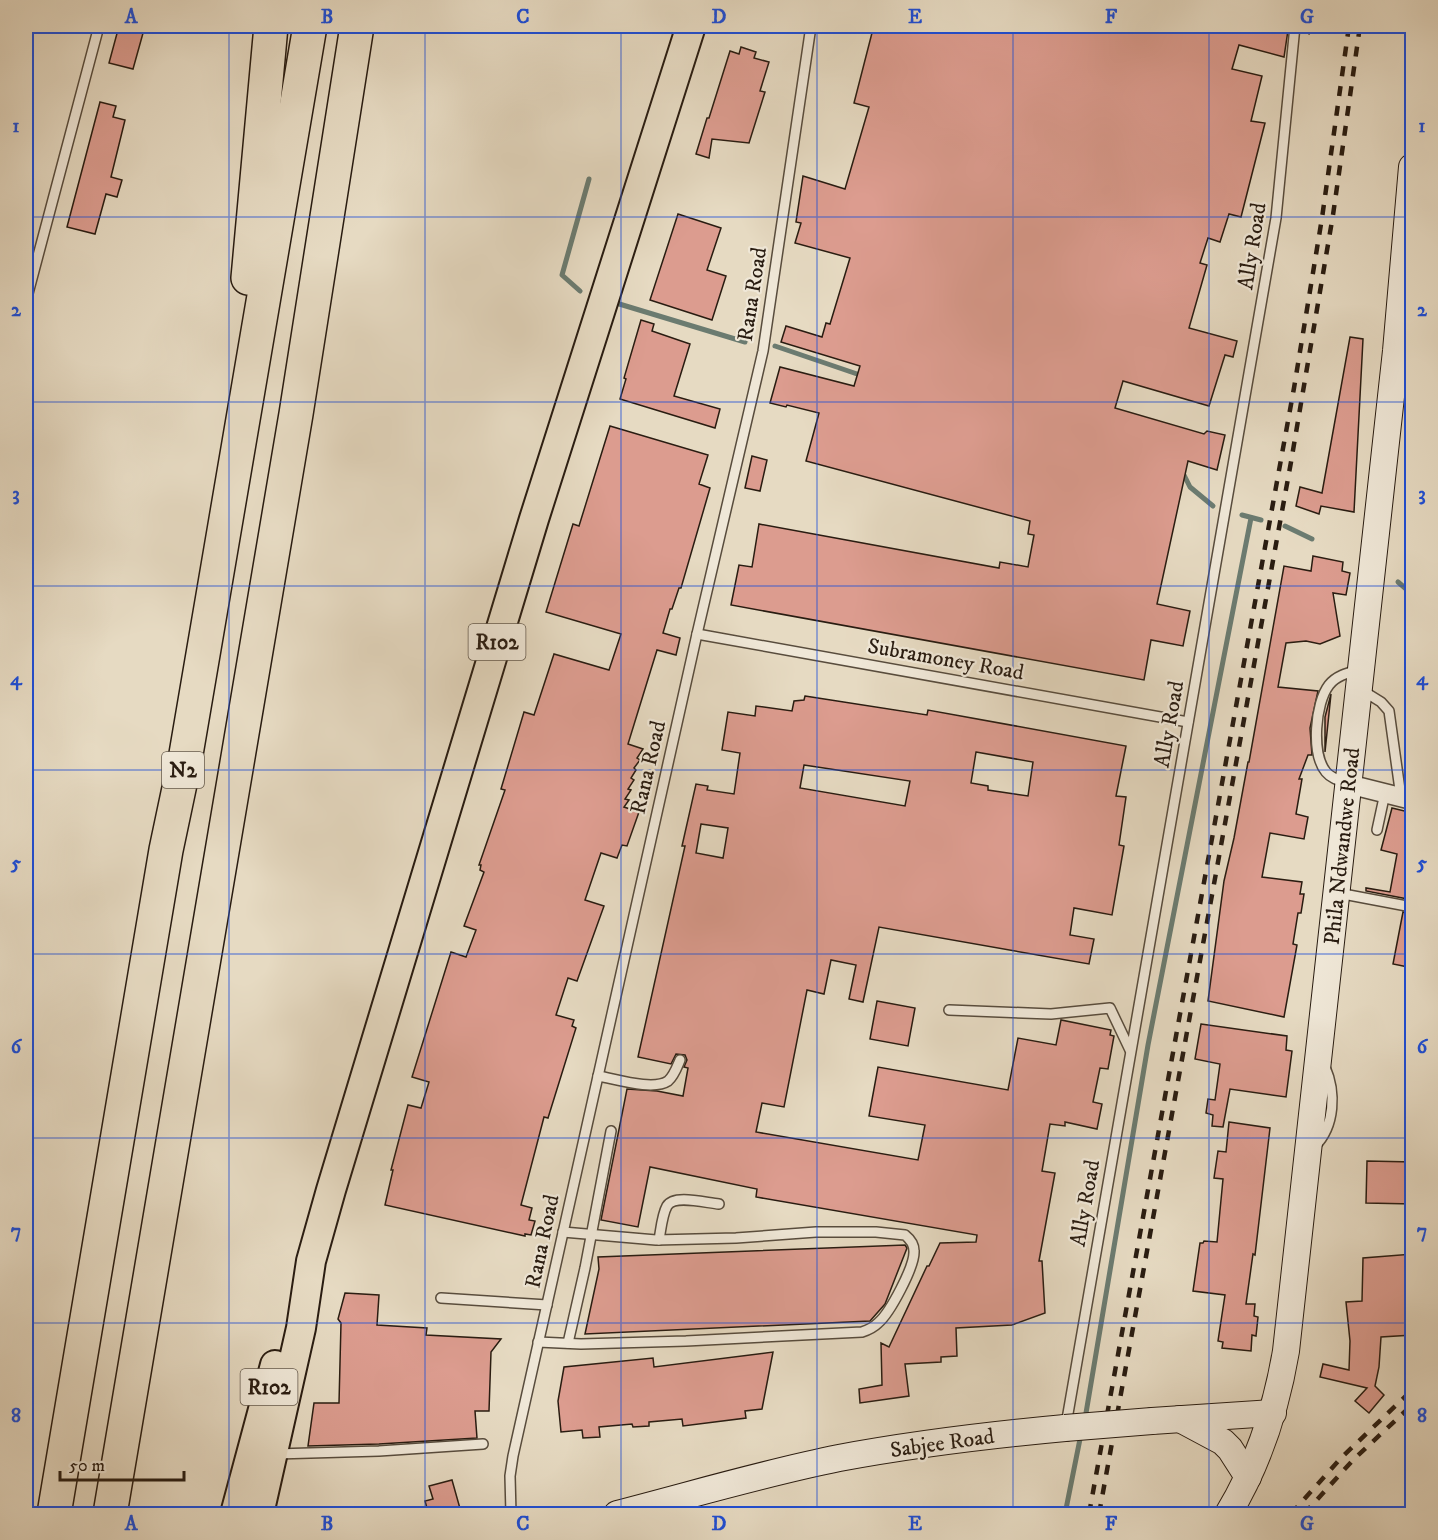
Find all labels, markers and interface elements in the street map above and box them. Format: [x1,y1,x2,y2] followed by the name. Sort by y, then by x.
[124,5,139,30] text: A
[321,5,333,30] text: B
[516,5,530,30] text: C
[712,5,727,30] text: D
[908,5,922,30] text: E
[1105,5,1118,30] text: F
[1300,5,1314,30] text: G
[12,114,20,139] text: 1
[1418,114,1426,139] text: 1
[1232,201,1273,292] street label: Ally Road
[732,245,773,343] street label: Rana Road
[11,298,22,323] text: 2
[1417,298,1428,323] text: 2
[12,482,20,507] text: 3
[1418,482,1426,507] text: 3
[468,624,526,660] road number: R102
[865,632,1026,687] street label: Subramoney Road
[10,667,23,692] text: 4
[1416,667,1429,692] text: 4
[1149,679,1190,770] street label: Ally Road
[625,718,672,817] street label: Rana Road
[1319,746,1366,946] street label: Phila Ndwandwe Road
[162,752,204,788] road number: N2
[10,851,21,876] text: 5
[1416,851,1427,876] text: 5
[11,1035,23,1060] text: 6
[1417,1035,1429,1060] text: 6
[1065,1158,1106,1249] street label: Ally Road
[519,1192,566,1291] street label: Rana Road
[11,1219,21,1244] text: 7
[1417,1219,1427,1244] text: 7
[240,1369,298,1405] road number: R102
[11,1404,21,1429] text: 8
[1417,1404,1427,1429] text: 8
[888,1423,996,1464] street label: Sabjee Road
[60,1444,184,1482] scale bar
[69,1455,105,1477] text: 50 m
[124,1512,139,1537] text: A
[321,1512,333,1537] text: B
[516,1512,530,1537] text: C
[712,1512,727,1537] text: D
[908,1512,922,1537] text: E
[1105,1512,1118,1537] text: F
[1300,1512,1314,1537] text: G

